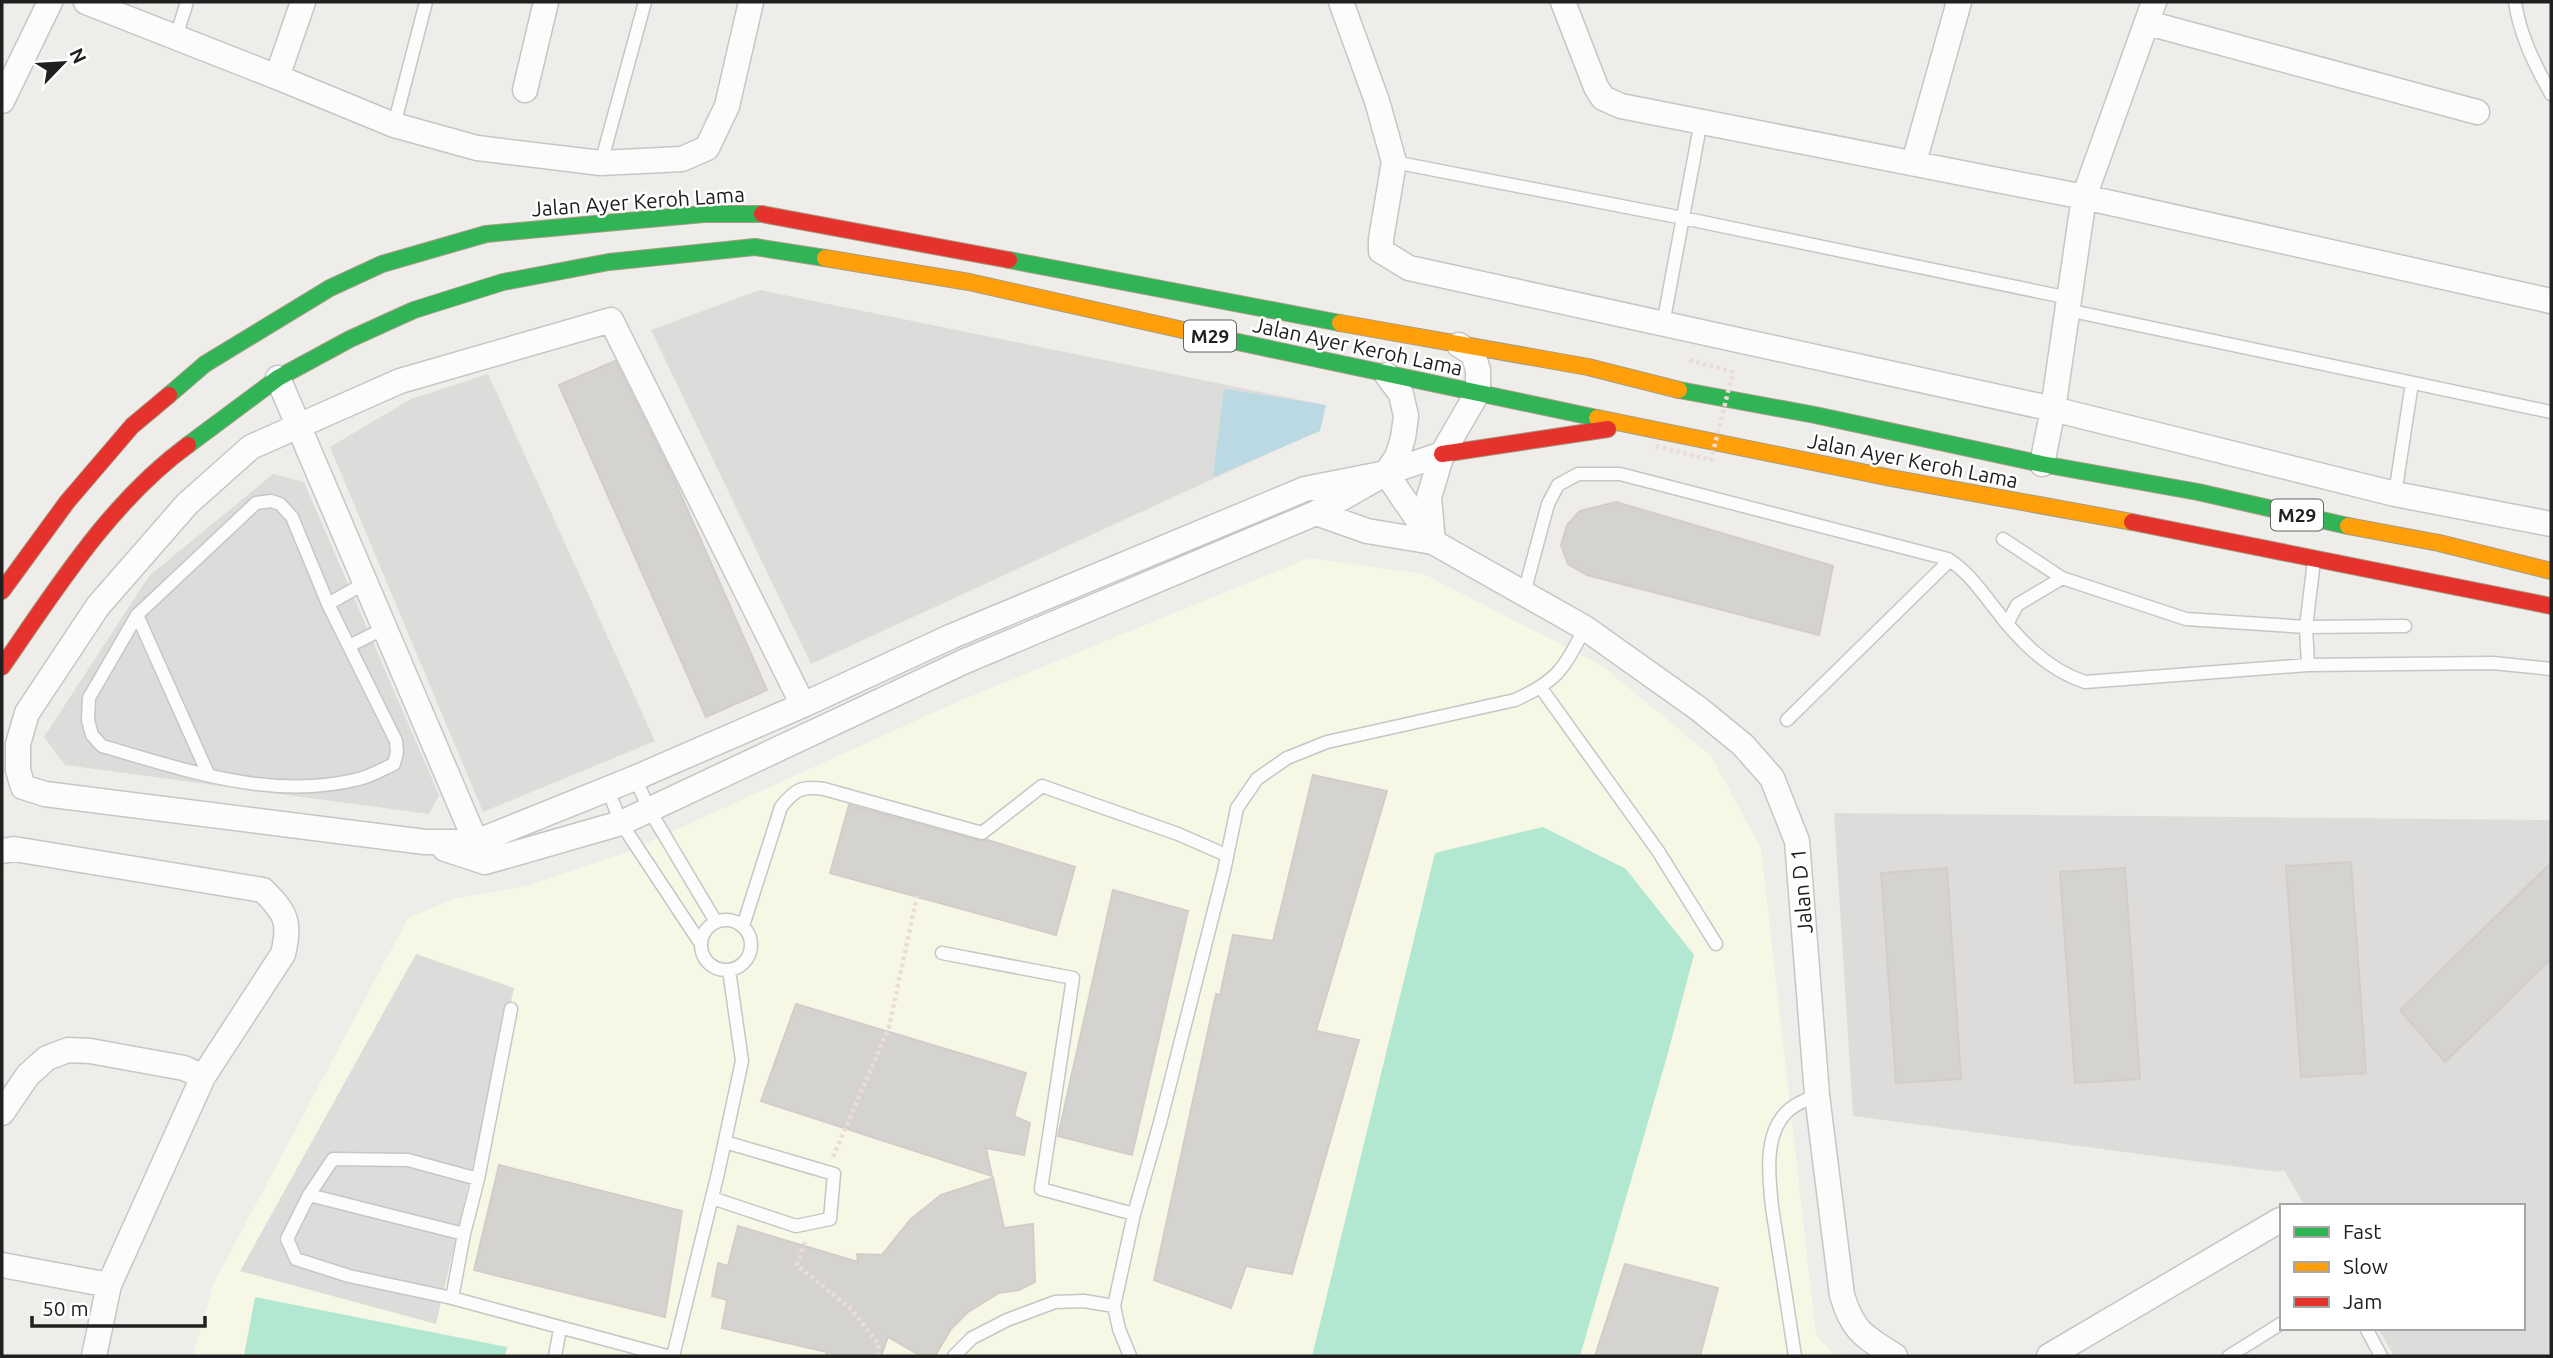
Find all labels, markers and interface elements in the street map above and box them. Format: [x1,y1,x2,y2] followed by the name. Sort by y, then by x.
[28,28,98,98] north arrow
[65,45,91,67] text: N
[531,182,745,220] street label: Jalan Ayer Keroh Lama
[1251,312,1465,380] street label: Jalan Ayer Keroh Lama
[1184,320,1236,352] road number: M29
[1806,428,2020,492] street label: Jalan Ayer Keroh Lama
[2271,500,2323,530] road number: M29
[1785,847,1817,935] street label: Jalan D 1
[2280,1204,2525,1330] legend
[2343,1219,2381,1243] text: Fast
[2343,1254,2388,1278] text: Slow
[32,1284,205,1328] scale bar
[2343,1289,2382,1313] text: Jam
[42,1296,89,1320] text: 50 m

